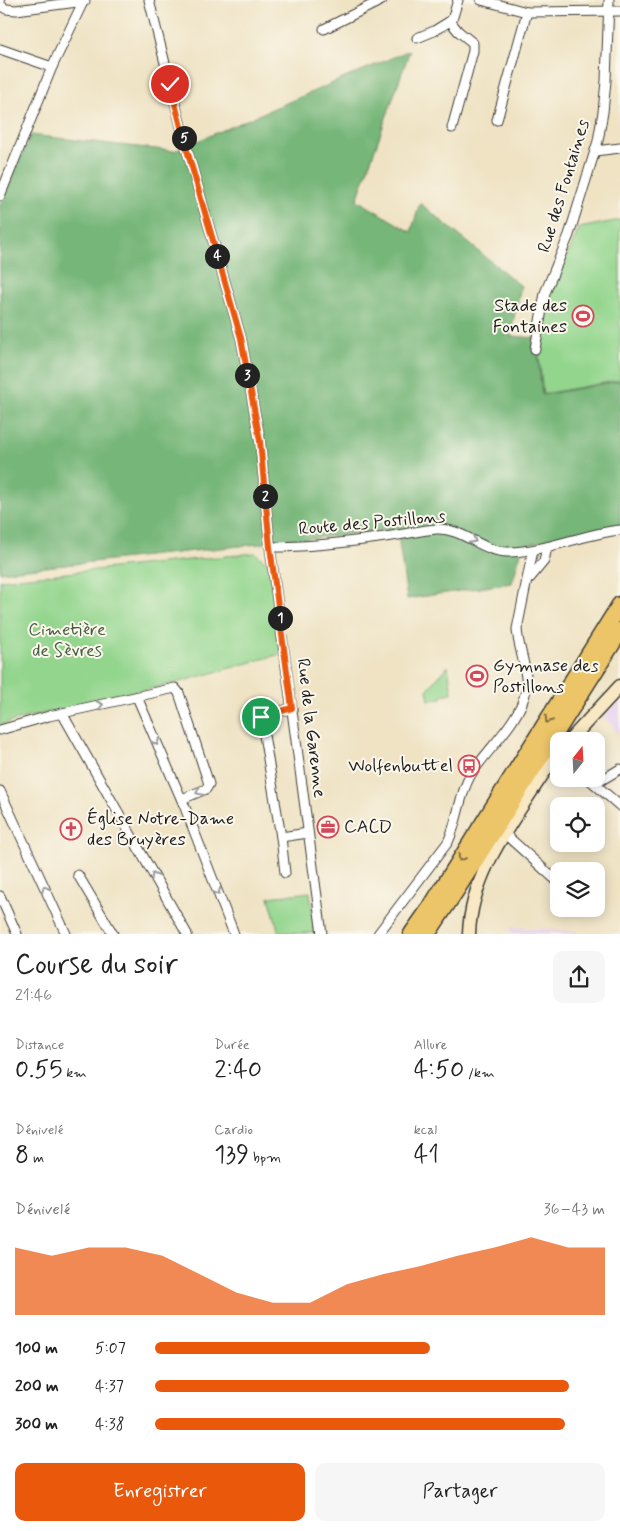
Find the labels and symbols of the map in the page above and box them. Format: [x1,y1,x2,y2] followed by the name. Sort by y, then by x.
[149,63,191,105] pin
[532,116,596,256] street label: Rue des Fontaines
[172,126,196,150] pin: 5
[204,244,230,268] pin: 4
[493,294,567,339] place label: Stade des Fontaines
[571,304,595,328] sports icon: Stade des Fontaines
[234,362,260,388] pin: 3
[252,484,278,508] pin: 2
[297,505,447,541] street label: Route des Postillons
[468,534,477,544] one-way arrow
[268,606,292,630] pin: 1
[28,618,106,663] park label: Cimetière de Sèvres
[493,654,599,699] place label: Gymnase des Postillons
[291,657,331,799] street label: Rue de la Garenne
[465,664,489,688] sports icon: Gymnase des Postillons
[240,696,282,738] pin
[95,700,104,711] one-way arrow
[544,715,554,724] one-way arrow
[550,732,605,788] north arrow
[150,737,161,746] one-way arrow
[348,754,453,778] place label: Wolfenbuttel
[457,754,481,778] bus stop icon: Wolfenbuttel
[195,785,204,796] one-way arrow
[87,807,234,852] place label: Église Notre-Dame des Bruyères
[316,815,340,839] office icon: CACD
[344,815,392,839] place label: CACD
[59,817,83,841] church icon: Église Notre-Dame des Bruyères
[458,853,468,862] one-way arrow
[151,872,161,881] one-way arrow
[41,885,52,894] one-way arrow
[212,888,222,896] one-way arrow

